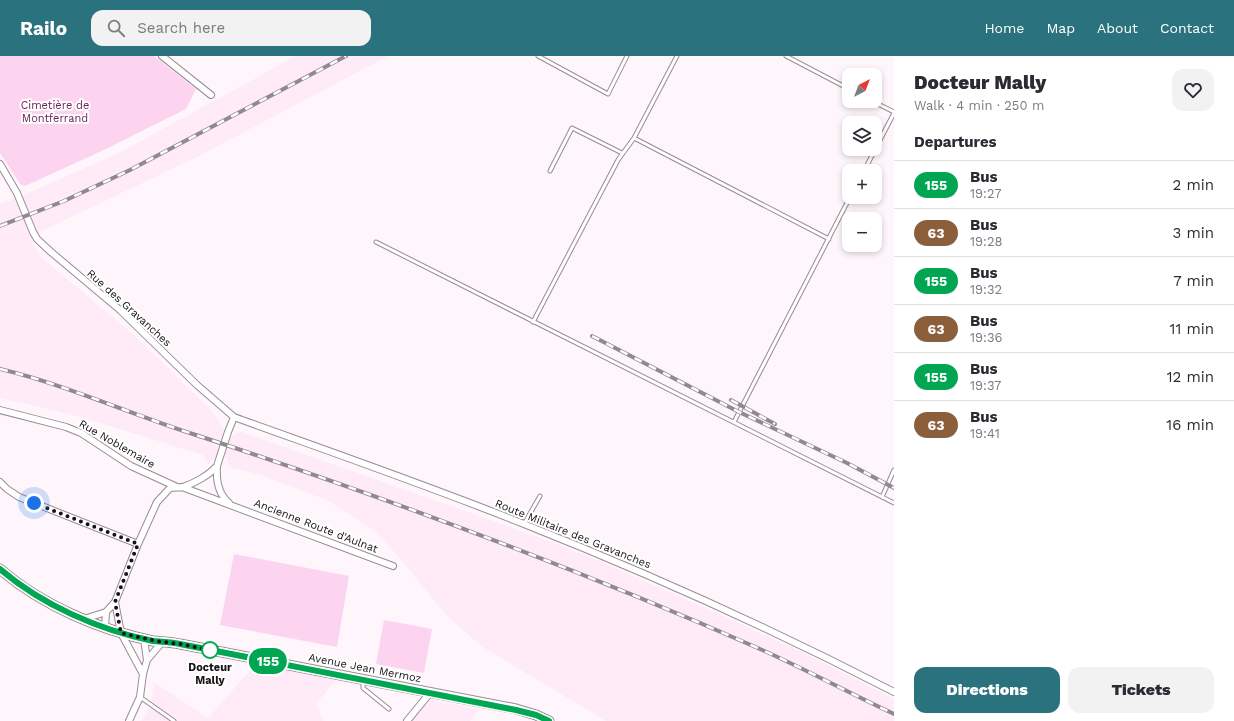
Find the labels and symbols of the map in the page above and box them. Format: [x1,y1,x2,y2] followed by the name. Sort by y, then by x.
[842,68,882,108] north arrow
[21,99,89,125] park label: Cimetière de Montferrand
[84,267,174,349] street label: Rue des Gravanches
[77,417,157,471] street label: Rue Noblemaire
[24,493,44,513] your location
[252,496,380,556] street label: Ancienne Route d'Aulnat
[493,497,653,571] street label: Route Militaire des Gravanches
[201,641,219,659] marker: Docteur Mally
[245,648,291,674] line badge: 155
[307,651,423,685] street label: Avenue Jean Mermoz
[188,661,232,687] place label: Docteur Mally

